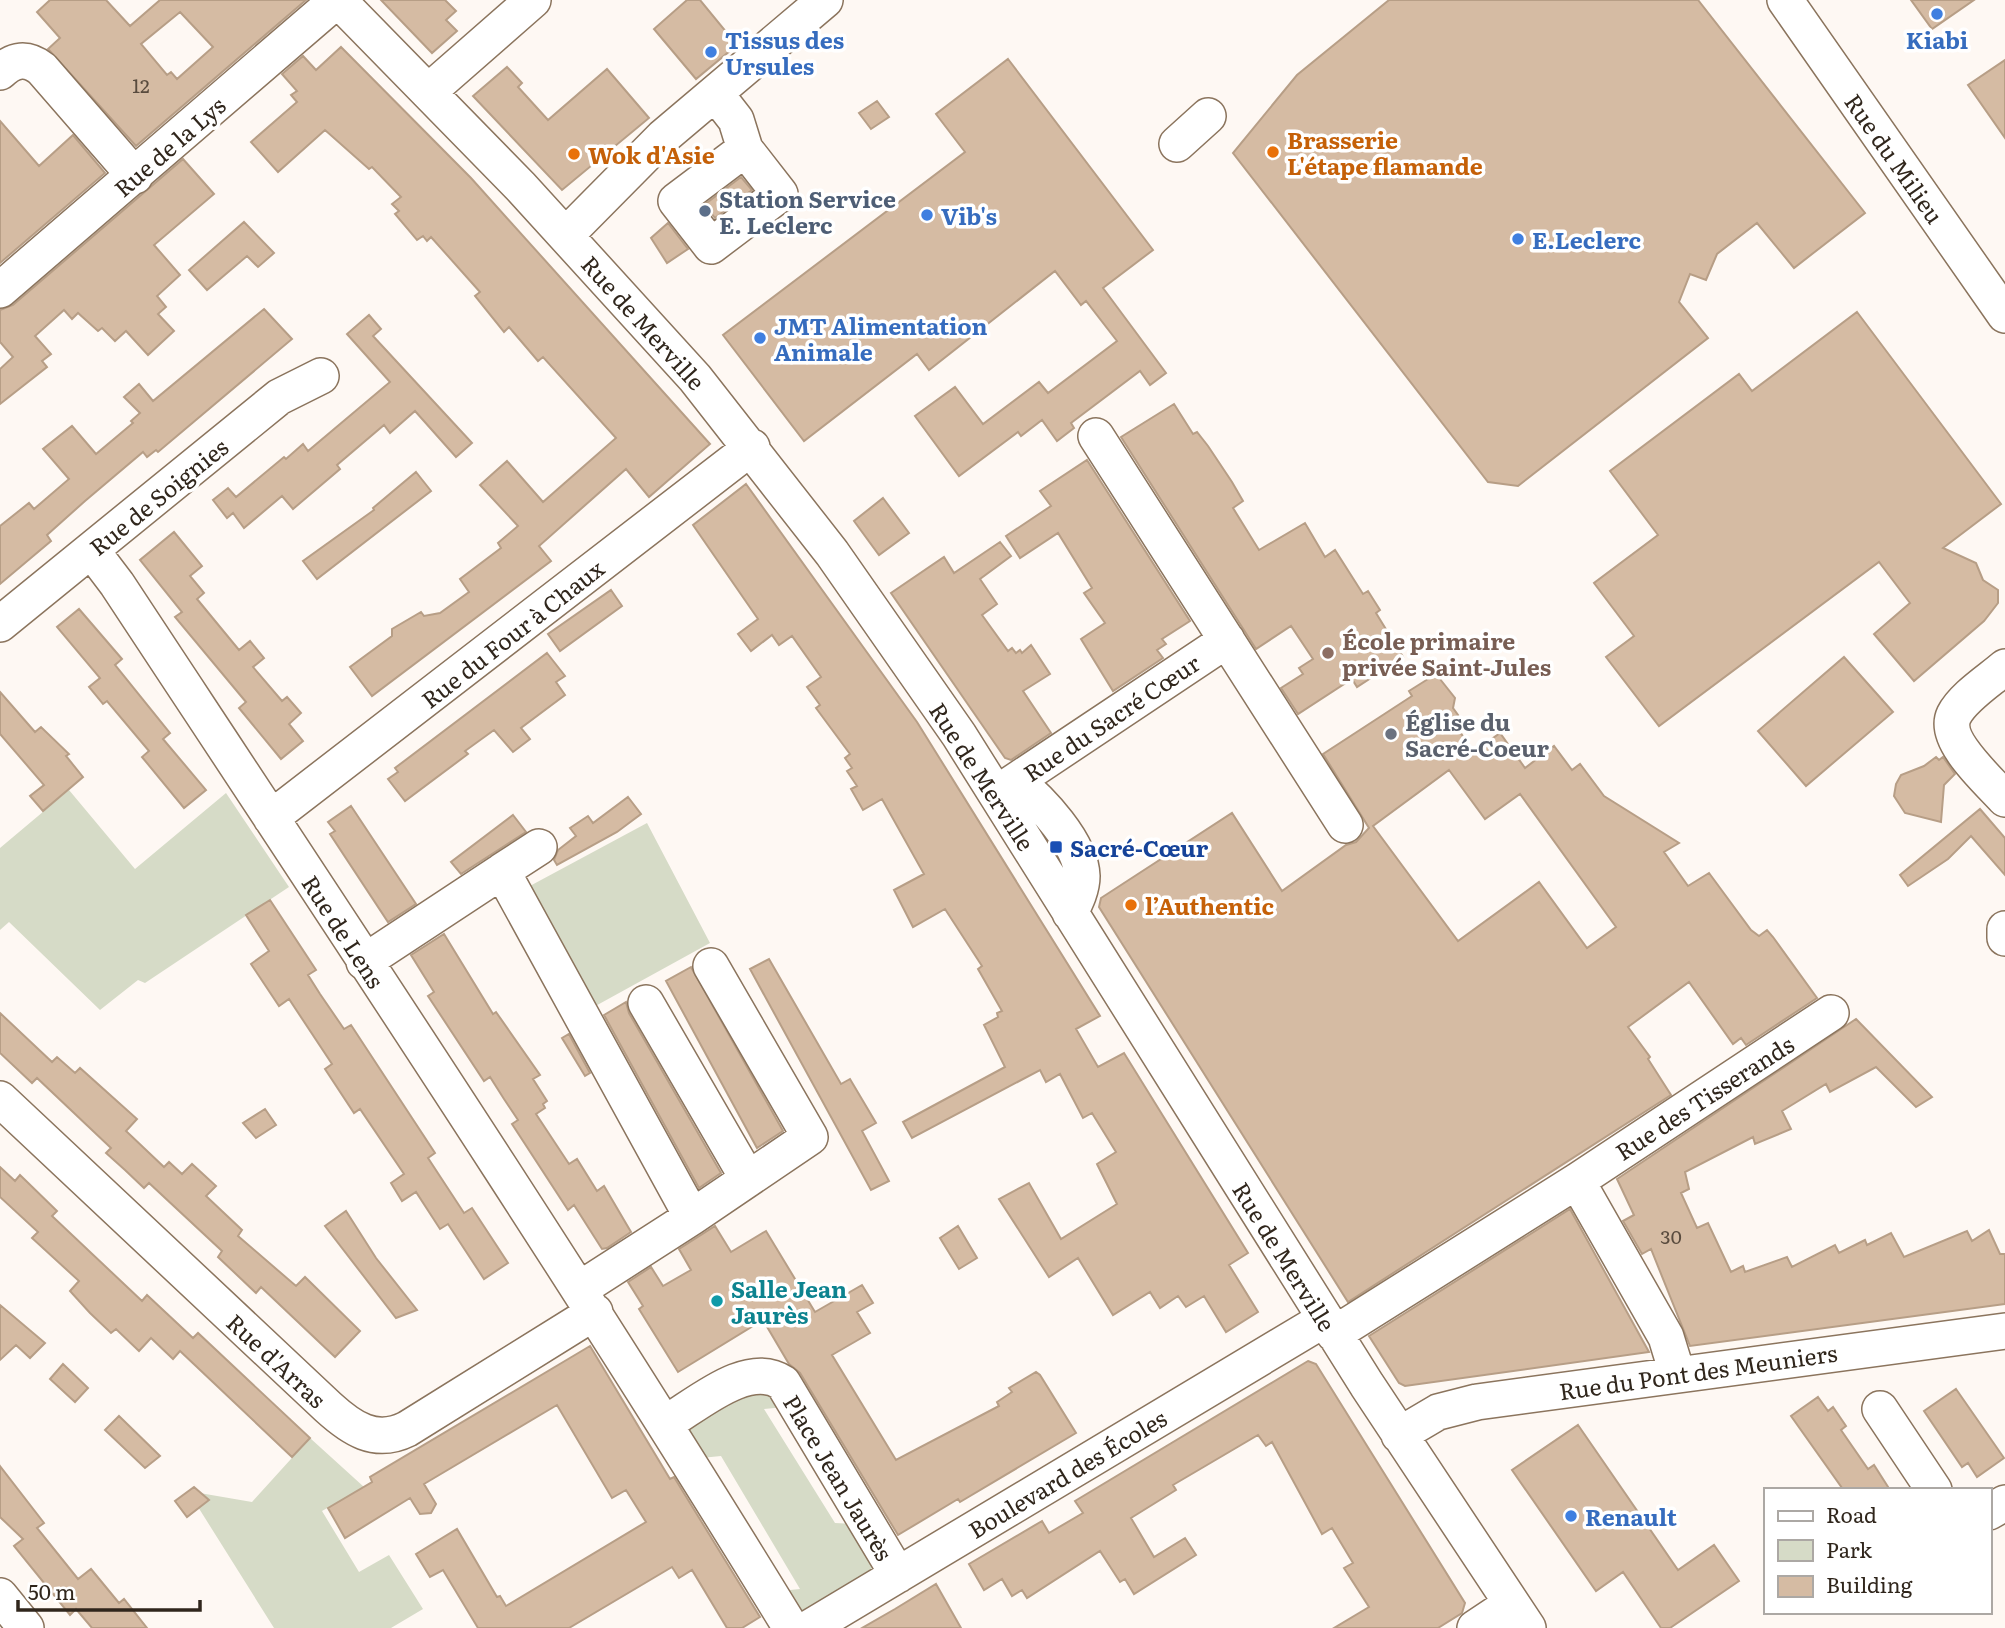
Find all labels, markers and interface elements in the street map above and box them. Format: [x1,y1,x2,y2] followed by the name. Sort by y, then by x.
[1929,6,1945,22] marker: Kiabi
[725,22,844,82] place label: Tissus des Ursules
[1906,22,1968,56] place label: Kiabi
[703,44,719,60] marker: Tissus des Ursules
[132,71,150,99] house number: 12
[1837,86,1953,230] street label: Rue du Milieu
[106,88,232,204] street label: Rue de la Lys
[1287,122,1483,182] place label: Brasserie L'étape flamande
[588,137,715,171] place label: Wok d'Asie
[1265,144,1281,160] marker: Brasserie L'étape flamande
[566,146,582,162] marker: Wok d'Asie
[719,181,896,241] place label: Station Service E. Leclerc
[941,198,997,232] place label: Vib's
[697,203,713,219] marker: Station Service E. Leclerc
[919,207,935,223] marker: Vib's
[1532,222,1641,256] place label: E.Leclerc
[1510,231,1526,247] marker: E.Leclerc
[574,247,714,397] street label: Rue de Merville
[774,308,987,368] place label: JMT Alimentation Animale
[752,330,768,346] marker: JMT Alimentation Animale
[81,429,235,563] street label: Rue de Soignies
[413,551,611,715] street label: Rue du Four à Chaux
[1342,623,1551,683] place label: École primaire privée Saint-Jules
[1016,645,1206,789] street label: Rue du Sacré Cœur
[1320,645,1336,661] marker: École primaire privée Saint-Jules
[922,695,1044,857] street label: Rue de Merville
[1405,704,1549,764] place label: Église du Sacré-Coeur
[1383,726,1399,742] marker: Église du Sacré-Coeur
[1070,830,1209,864] place label: Sacré-Cœur
[1048,839,1064,855] marker: Sacré-Cœur
[295,868,393,994] street label: Rue de Lens
[1145,888,1274,922] place label: l’Authentic
[1123,897,1139,913] marker: l’Authentic
[1608,1026,1800,1168] street label: Rue des Tisserands
[1225,1175,1345,1337] street label: Rue de Merville
[1660,1222,1682,1250] house number: 30
[731,1271,847,1331] place label: Salle Jean Jaurès
[709,1293,725,1309] marker: Salle Jean Jaurès
[220,1305,334,1415] street label: Rue d'Arras
[1557,1335,1839,1407] street label: Rue du Pont des Meuniers
[776,1387,902,1567] street label: Place Jean Jaurès
[961,1400,1173,1546] street label: Boulevard des Écoles
[1764,1488,1991,1614] legend
[1826,1498,1877,1529] text: Road
[1585,1499,1677,1533] place label: Renault
[1563,1508,1579,1524] marker: Renault
[1826,1533,1872,1564] text: Park
[18,1568,200,1612] scale bar
[1826,1568,1913,1599] text: Building
[28,1575,75,1606] text: 50 m

